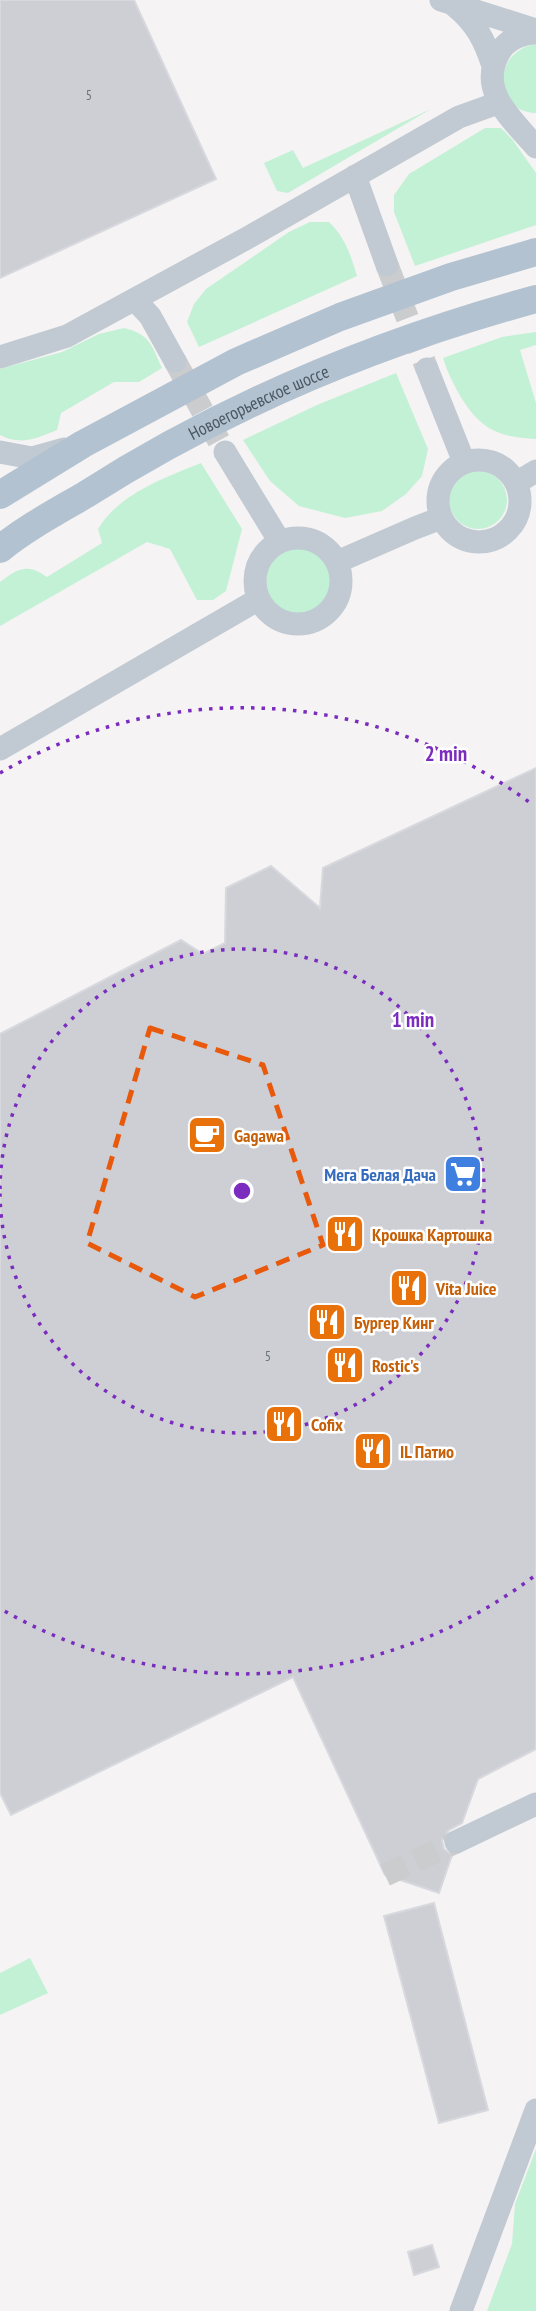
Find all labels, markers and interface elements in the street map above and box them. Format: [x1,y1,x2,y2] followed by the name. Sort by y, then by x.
[86,86,92,104] house number: 5
[184,359,332,444] street label: Новоегорьевское шоссе
[425,740,467,767] text: 2 min
[392,1006,434,1033] text: 1 min
[186,1114,228,1156] cafe icon: Gagawa
[234,1124,284,1147] place label: Gagawa
[442,1153,484,1195] supermarket icon: Мега Белая Дача
[324,1163,436,1186] place label: Мега Белая Дача
[230,1179,254,1203] centre of rings
[324,1213,366,1255] restaurant icon: Крошка Картошка
[372,1223,492,1246] place label: Крошка Картошка
[388,1267,430,1309] restaurant icon: Vita Juice
[435,1277,497,1300] place label: Vita Juice
[306,1301,348,1343] restaurant icon: Бургер Кинг
[354,1311,434,1334] place label: Бургер Кинг
[324,1344,366,1386] restaurant icon: Rostic's
[265,1347,271,1365] house number: 5
[372,1354,419,1377] place label: Rostic's
[263,1403,305,1445] restaurant icon: Cofix
[311,1413,343,1436] place label: Cofix
[352,1430,394,1472] restaurant icon: IL Патио
[400,1440,454,1463] place label: IL Патио

